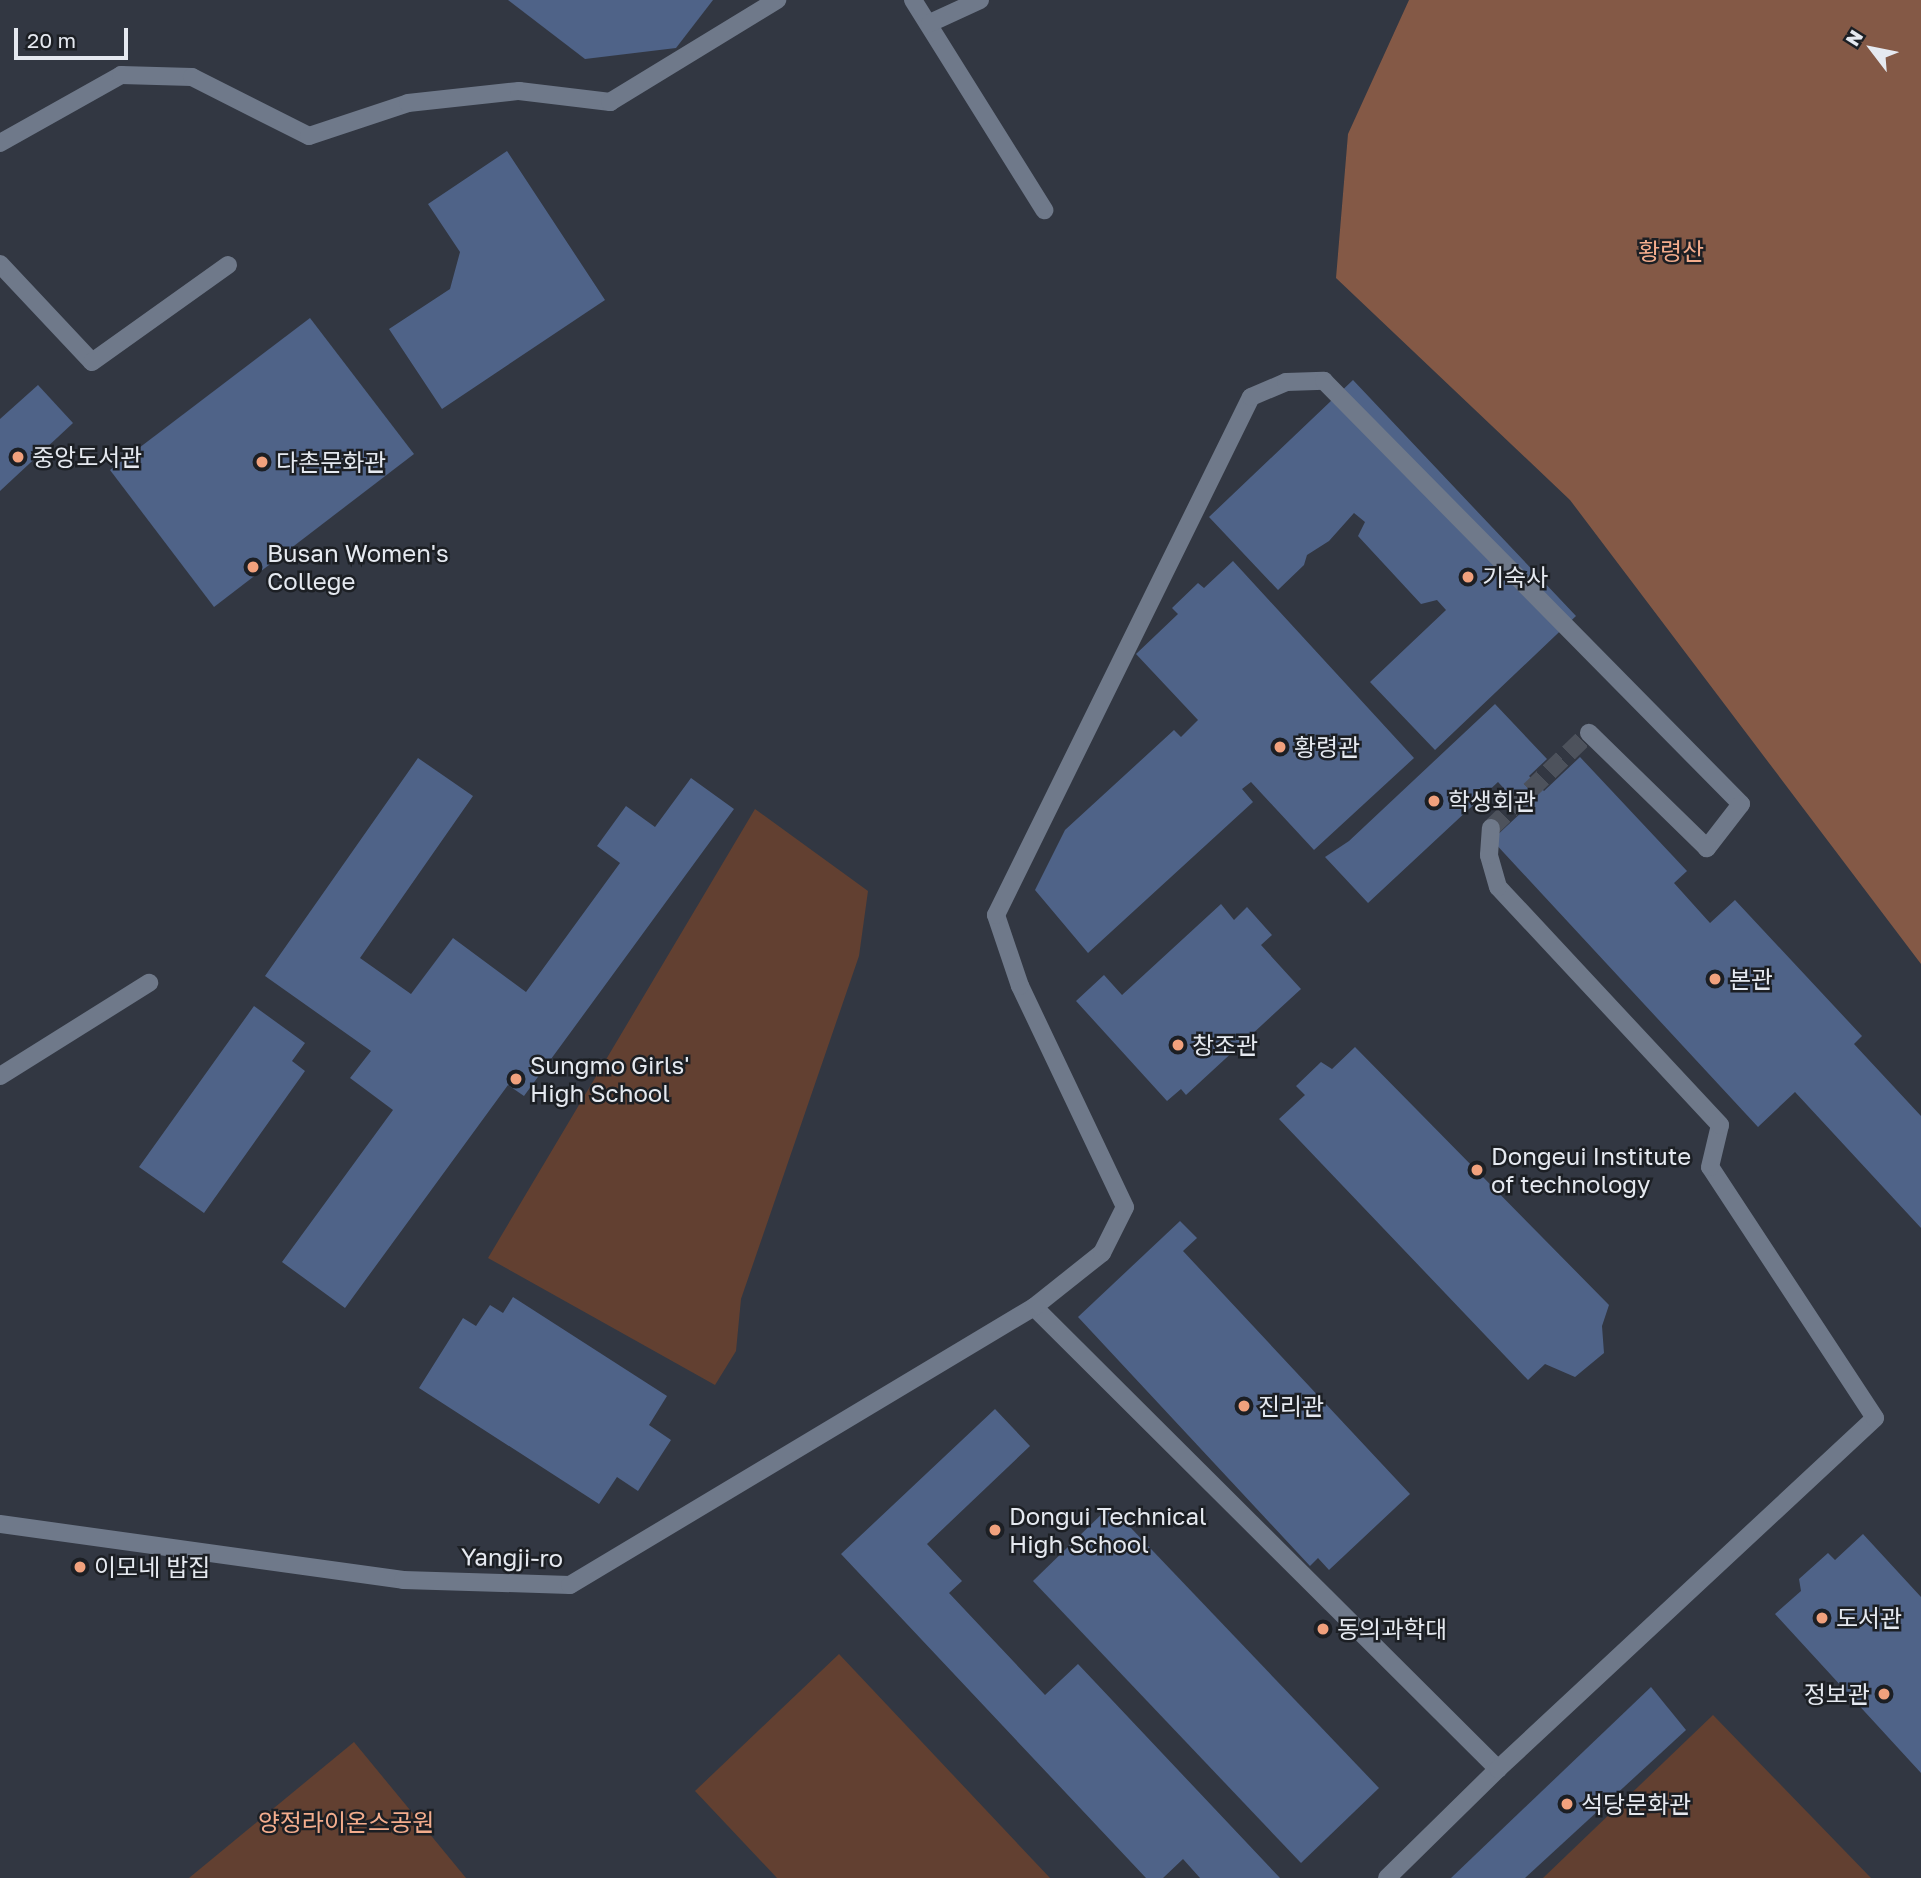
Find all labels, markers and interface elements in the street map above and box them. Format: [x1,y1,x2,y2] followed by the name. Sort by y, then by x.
[18,14,131,58] scale bar
[1837,14,1907,84] north arrow
[1840,25,1867,50] text: N
[27,27,76,53] text: 20 m
[1638,237,1704,265] park label: 황령산
[32,443,142,471] place label: 중앙도서관
[276,448,386,476] place label: 다촌문화관
[10,449,26,465] marker: 중앙도서관
[254,454,270,470] marker: 다촌문화관
[267,539,449,595] place label: Busan Women's College
[245,559,261,575] marker: Busan Women's College
[1482,563,1548,591] place label: 기숙사
[1460,569,1476,585] marker: 기숙사
[1294,733,1360,761] place label: 황령관
[1272,739,1288,755] marker: 황령관
[1448,787,1536,815] place label: 학생회관
[1426,793,1442,809] marker: 학생회관
[1729,965,1773,993] place label: 본관
[1707,971,1723,987] marker: 본관
[1192,1031,1258,1059] place label: 창조관
[1170,1037,1186,1053] marker: 창조관
[530,1051,689,1107] place label: Sungmo Girls' High School
[508,1071,524,1087] marker: Sungmo Girls' High School
[1491,1142,1691,1198] place label: Dongeui Institute of technology
[1469,1162,1485,1178] marker: Dongeui Institute of technology
[1258,1392,1324,1420] place label: 진리관
[1236,1398,1252,1414] marker: 진리관
[1009,1502,1207,1558] place label: Dongui Technical High School
[987,1522,1003,1538] marker: Dongui Technical High School
[461,1542,563,1572] street label: Yangji-ro
[94,1553,210,1581] place label: 이모네 밥집
[72,1559,88,1575] marker: 이모네 밥집
[1836,1604,1902,1632] place label: 도서관
[1814,1610,1830,1626] marker: 도서관
[1337,1615,1447,1643] place label: 동의과학대
[1315,1621,1331,1637] marker: 동의과학대
[1804,1680,1870,1708] place label: 정보관
[1876,1686,1892,1702] marker: 정보관
[1581,1790,1691,1818] place label: 석당문화관
[1559,1796,1575,1812] marker: 석당문화관
[258,1808,434,1836] park label: 양정라이온스공원

